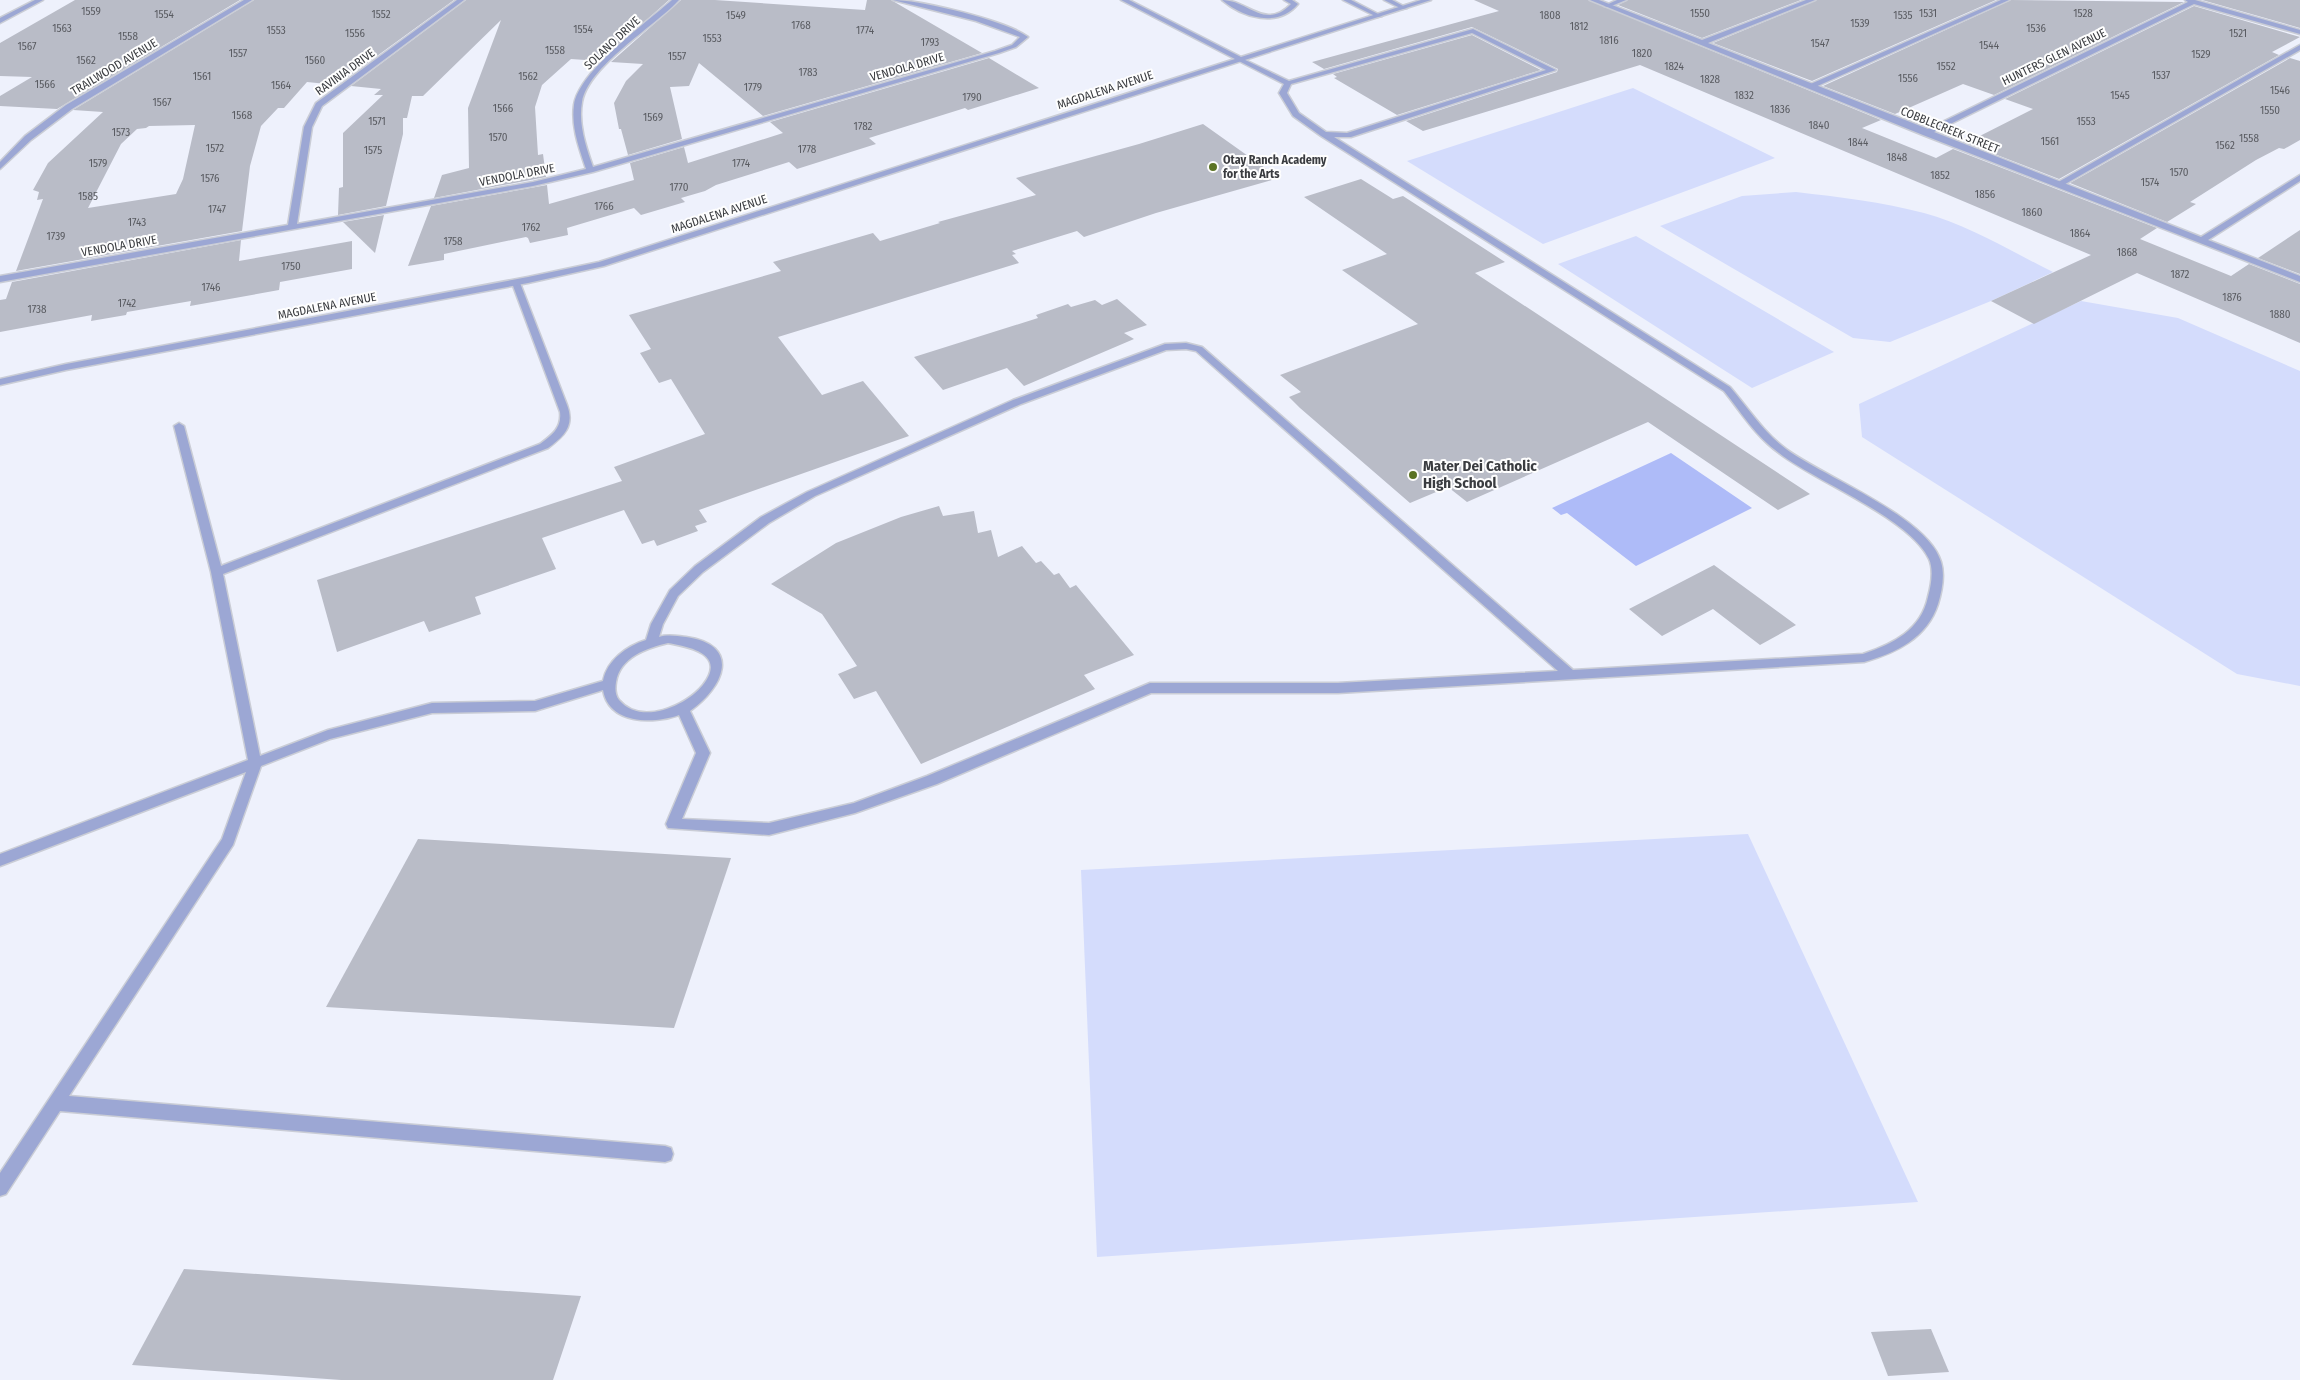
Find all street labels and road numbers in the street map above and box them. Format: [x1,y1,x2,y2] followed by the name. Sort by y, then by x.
[581,13,643,72] street label: SOLANO DRIVE
[2000,26,2109,88] street label: HUNTERS GLEN AVENUE
[68,36,160,98] street label: TRAILWOOD AVENUE
[313,46,378,98] street label: RAVINIA DRIVE
[868,50,946,84] street label: VENDOLA DRIVE
[1055,68,1155,112] street label: MAGDALENA AVENUE
[1899,104,2002,156] street label: COBBLECREEK STREET
[478,161,556,189] street label: VENDOLA DRIVE
[669,192,769,236] street label: MAGDALENA AVENUE
[80,232,158,260] street label: VENDOLA DRIVE
[277,290,378,322] street label: MAGDALENA AVENUE

